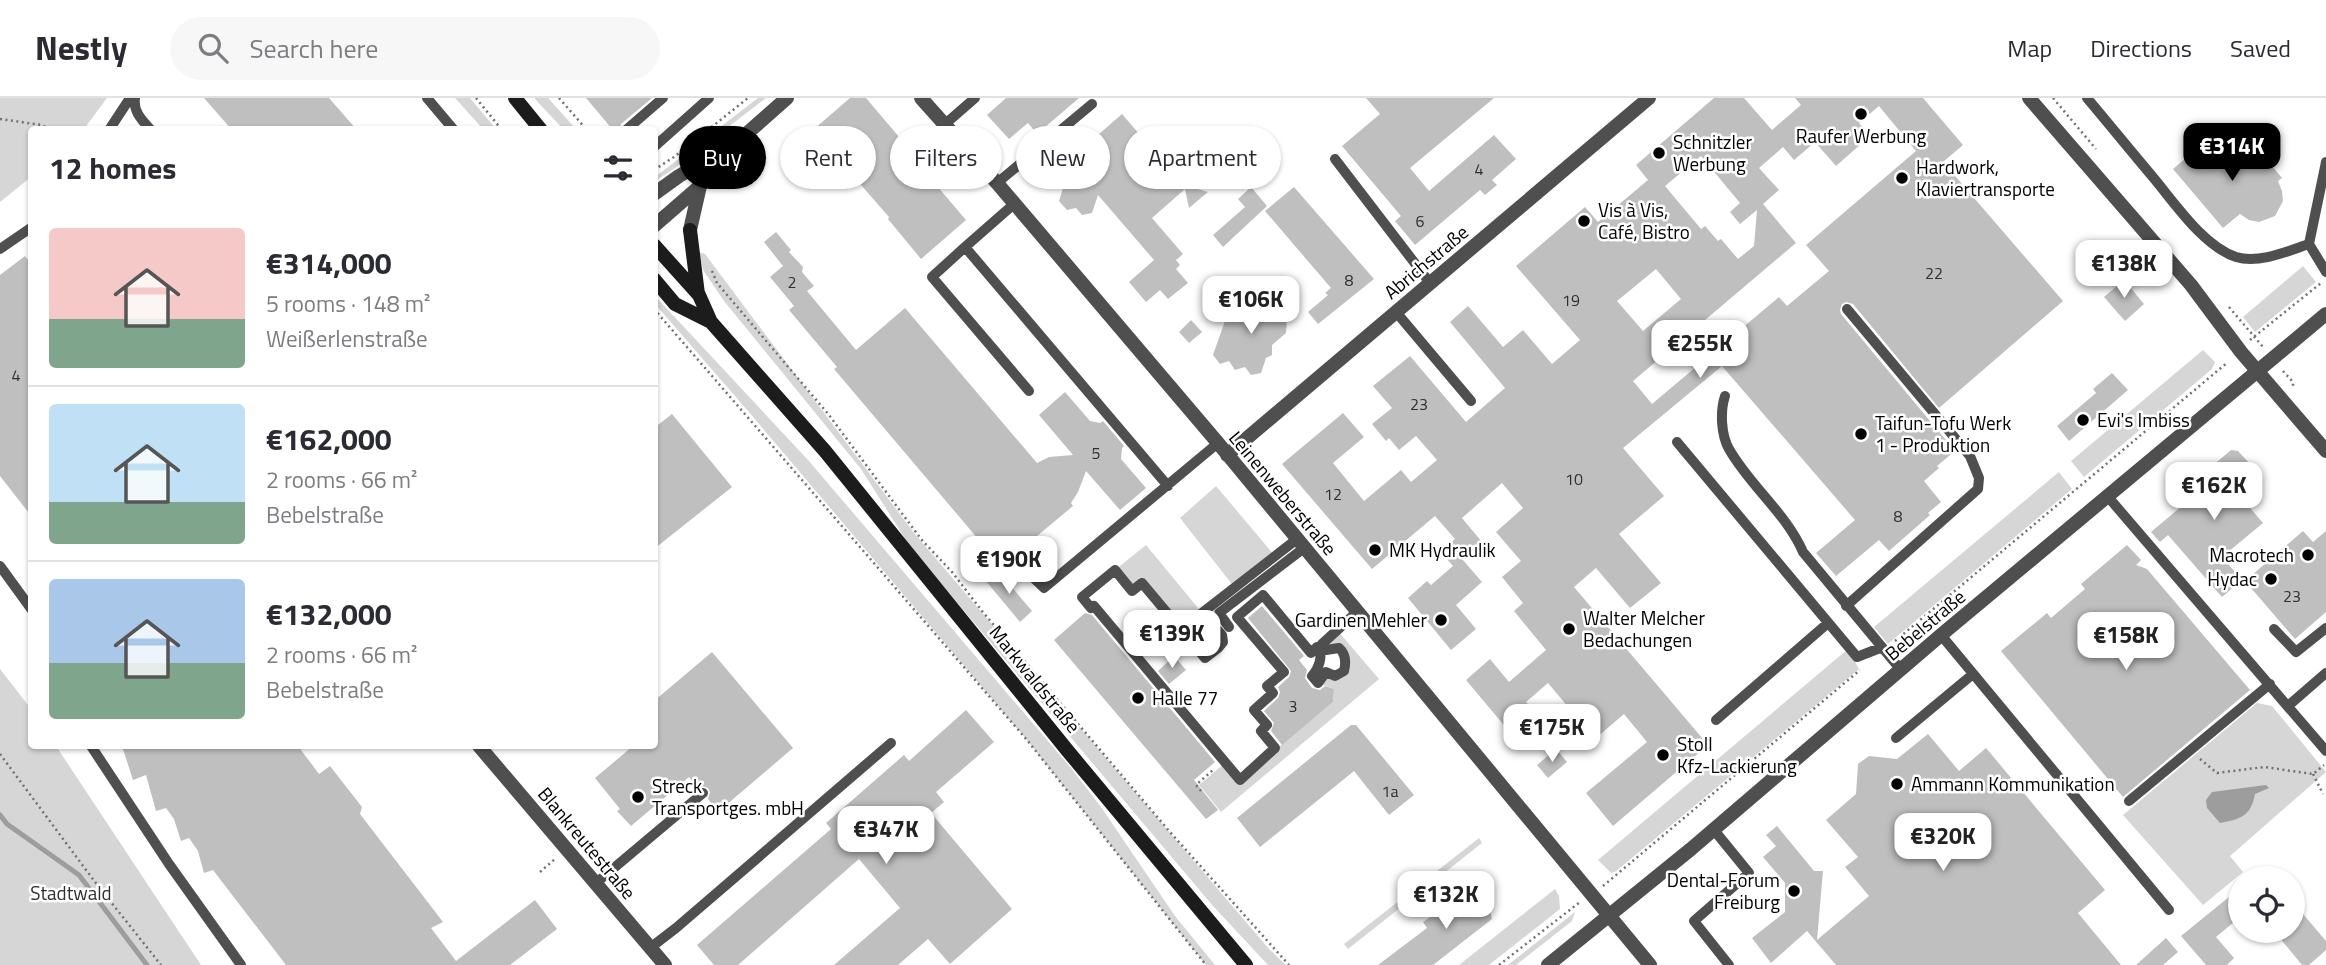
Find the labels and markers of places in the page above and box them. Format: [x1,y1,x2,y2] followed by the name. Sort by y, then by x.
[1853,106,1869,122] marker: Raufer Werbung
[1796,121,1926,150] place label: Raufer Werbung
[2183,123,2281,183] pin: €314K
[1673,127,1752,178] place label: Schnitzler Werbung
[1651,145,1667,161] marker: Schnitzler Werbung
[1916,152,2055,203] place label: Hardwork, Klaviertransporte
[1894,170,1910,186] marker: Hardwork, Klaviertransporte
[1598,195,1690,246] place label: Vis à Vis, Café, Bistro
[1576,213,1592,229] marker: Vis à Vis, Café, Bistro
[2075,240,2173,300] pin: €138K
[1202,276,1300,336] pin: €106K
[1651,320,1749,380] pin: €255K
[2097,405,2190,434] place label: Evi's Imbiss
[1875,408,2011,459] place label: Taifun-Tofu Werk 1 - Produktion
[2075,412,2091,428] marker: Evi's Imbiss
[1853,426,1869,442] marker: Taifun-Tofu Werk 1 - Produktion
[2165,462,2263,522] pin: €162K
[1389,535,1496,564] place label: MK Hydraulik
[960,536,1058,596] pin: €190K
[2209,540,2294,569] place label: Macrotech
[1367,542,1383,558] marker: MK Hydraulik
[2300,547,2316,563] marker: Macrotech
[2207,564,2257,593] place label: Hydac
[2263,571,2279,587] marker: Hydac
[1583,603,1705,654] place label: Walter Melcher Bedachungen
[1295,605,1427,634] place label: Gardinen Mehler
[1123,610,1221,670] pin: €139K
[1433,612,1449,628] marker: Gardinen Mehler
[2077,612,2175,672] pin: €158K
[1561,621,1577,637] marker: Walter Melcher Bedachungen
[1152,683,1218,712] place label: Halle 77
[1130,690,1146,706] marker: Halle 77
[1503,704,1601,764] pin: €175K
[1677,729,1797,780] place label: Stoll Kfz-Lackierung
[1655,747,1671,763] marker: Stoll Kfz-Lackierung
[1911,769,2115,798] place label: Ammann Kommunikation
[652,771,804,822] place label: Streck Transportges. mbH
[1889,776,1905,792] marker: Ammann Kommunikation
[630,789,646,805] marker: Streck Transportges. mbH
[837,806,935,866] pin: €347K
[1894,814,1992,873] pin: €320K
[1667,865,1780,916] place label: Dental-Forum Freiburg
[1397,872,1495,931] pin: €132K
[1786,883,1802,899] marker: Dental-Forum Freiburg

